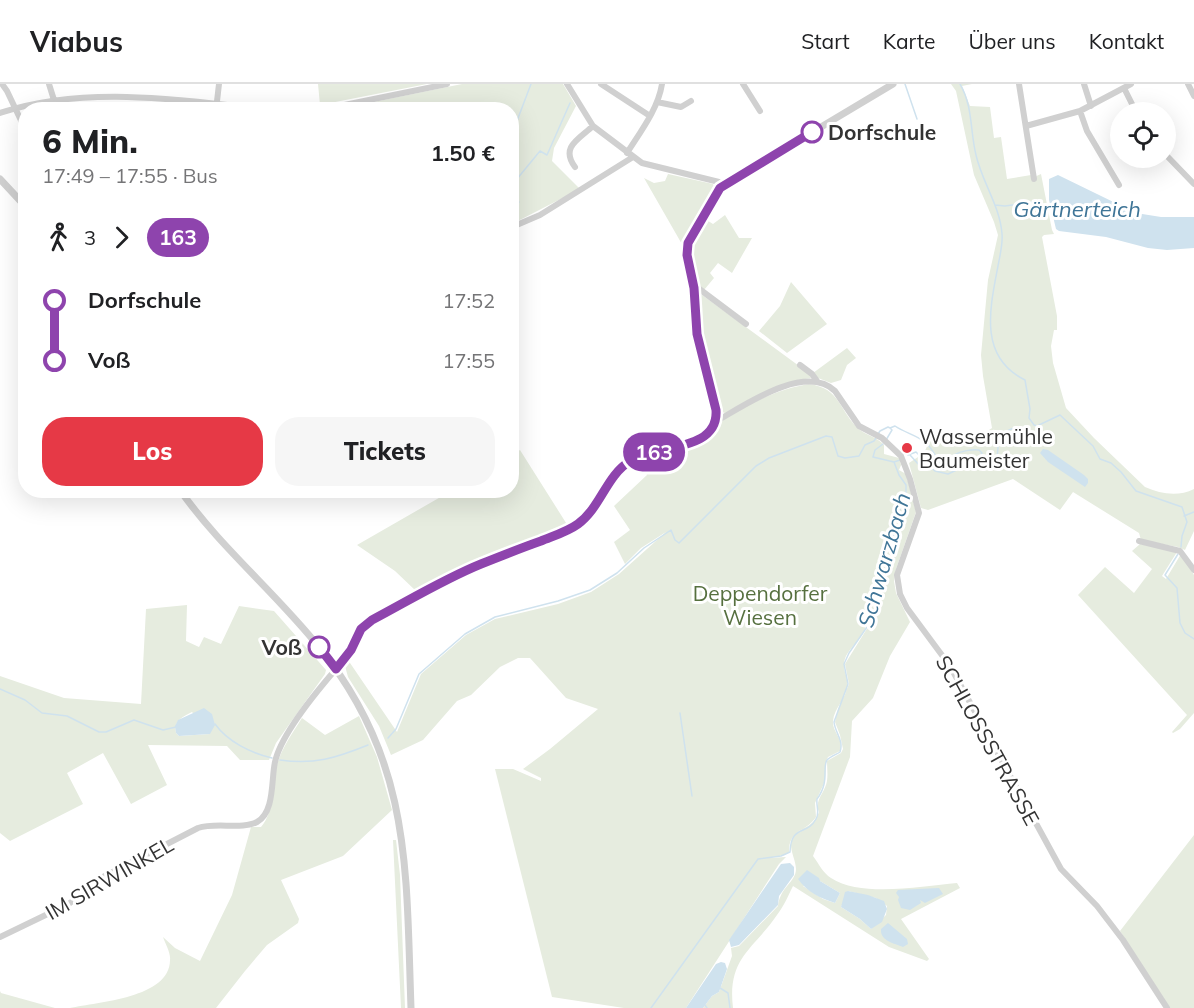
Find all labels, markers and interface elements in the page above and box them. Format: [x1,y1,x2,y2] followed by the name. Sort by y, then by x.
[30,24,123,59] text: Viabus
[801,28,850,54] text: Start
[883,28,935,54] text: Karte
[968,28,1056,54] text: Über uns
[1089,28,1164,54] text: Kontakt
[1110,102,1176,168] map controls
[1110,102,1176,168] button: locate
[828,119,936,145] place label: Dorfschule
[42,120,138,161] text: 6 Min.
[801,121,823,143] marker: Dorfschule
[431,139,495,167] text: 1.50 €
[42,163,218,188] text: 17:49 – 17:55 · Bus
[1013,195,1141,223] water label: Gärtnerteich
[42,221,75,254] icon: walk
[105,221,138,254] icon: forward
[159,224,197,250] text: 163
[84,225,96,250] text: 3
[88,286,201,314] text: Dorfschule
[442,288,495,313] text: 17:52
[88,346,130,374] text: Voß
[442,348,495,373] text: 17:55
[42,417,263,486] button: Los
[275,417,495,486] button: Tickets
[919,423,1053,473] place label: Wassermühle Baumeister
[620,432,688,472] line badge: 163
[635,439,673,465] text: 163
[900,441,914,455] marker: Wassermühle Baumeister
[851,489,917,631] water label: Schwarzbach
[693,580,828,630] park label: Deppendorfer Wiesen
[261,634,302,660] place label: Voß
[308,636,330,658] marker: Voß
[931,651,1045,829] street label: SCHLOSSSTRASSE
[40,831,178,925] street label: IM SIRWINKEL

